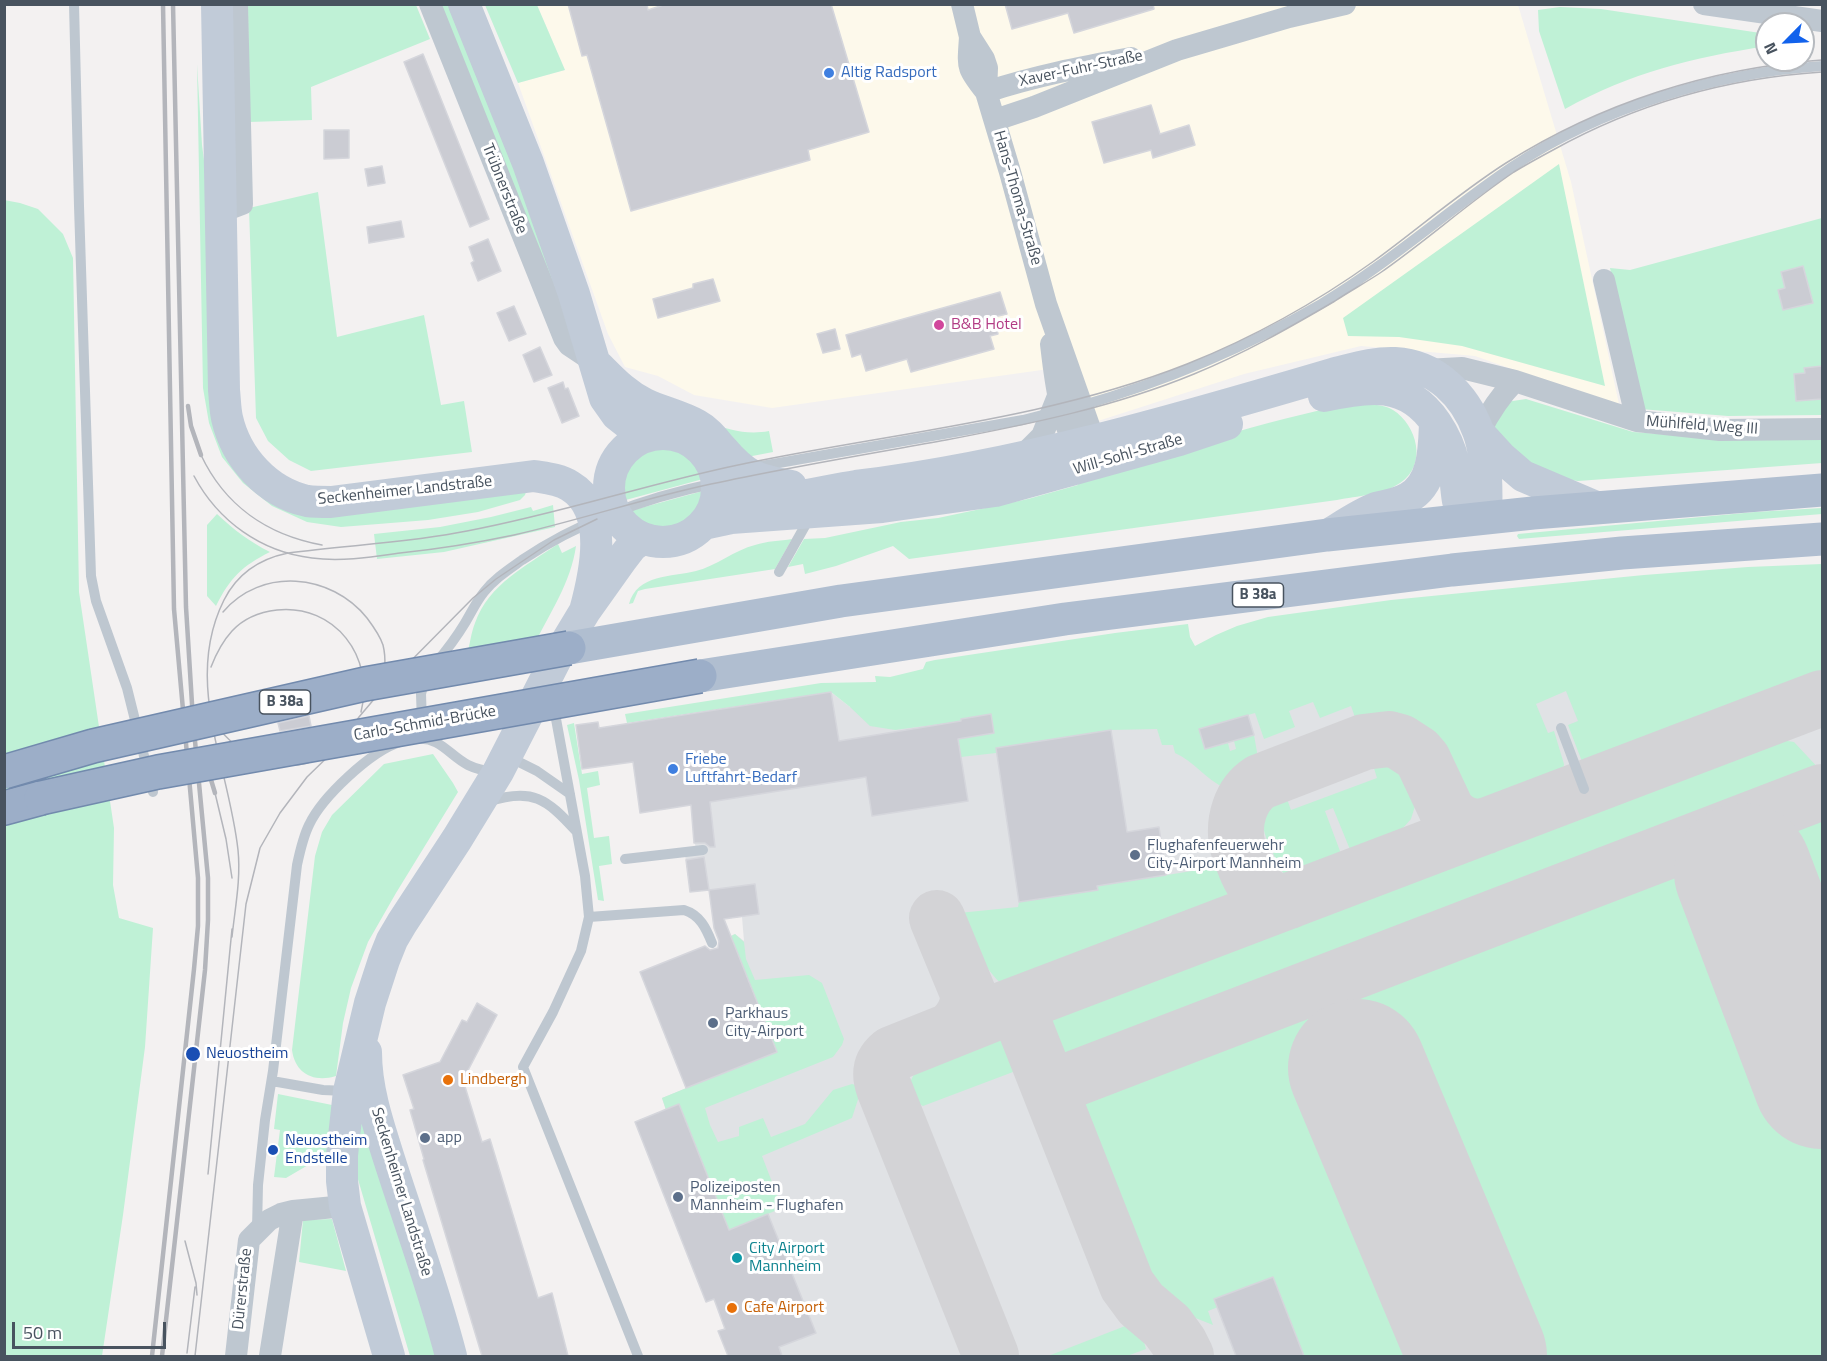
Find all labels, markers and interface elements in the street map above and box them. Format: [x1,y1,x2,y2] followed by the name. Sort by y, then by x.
[1755,12,1815,72] north arrow
[1757,39,1784,58] text: N
[1017,47,1145,91] street label: Xaver-Fuhr-Straße
[841,63,937,83] place label: Altig Radsport
[822,66,836,80] marker: Altig Radsport
[989,129,1045,267] street label: Hans-Thoma-Straße
[477,141,531,237] street label: Trübnerstraße
[951,315,1022,335] place label: B&B Hotel
[932,318,946,332] marker: B&B Hotel
[1645,413,1759,439] street label: Mühlfeld, Weg III
[1071,430,1185,480] street label: Will-Sohl-Straße
[317,472,493,510] street label: Seckenheimer Landstraße
[1232,583,1284,607] road number: B 38a
[260,690,310,714] road number: B 38a
[352,702,498,746] street label: Carlo-Schmid-Brücke
[685,750,797,788] place label: Friebe Luftfahrt-Bedarf
[666,762,680,776] marker: Friebe Luftfahrt-Bedarf
[1147,836,1301,874] place label: Flughafenfeuerwehr City-Airport Mannheim
[1128,848,1142,862] marker: Flughafenfeuerwehr City-Airport Mannheim
[725,1004,804,1042] place label: Parkhaus City-Airport
[706,1016,720,1030] marker: Parkhaus City-Airport
[206,1044,288,1064] place label: Neuostheim
[184,1045,202,1063] marker: Neuostheim
[460,1070,527,1090] place label: Lindbergh
[441,1073,455,1087] marker: Lindbergh
[366,1105,436,1279] street label: Seckenheimer Landstraße
[437,1128,462,1148] place label: app
[285,1131,367,1169] place label: Neuostheim Endstelle
[418,1131,432,1145] marker: app
[266,1143,280,1157] marker: Neuostheim Endstelle
[690,1178,844,1216] place label: Polizeiposten Mannheim - Flughafen
[671,1190,685,1204] marker: Polizeiposten Mannheim - Flughafen
[749,1239,825,1277] place label: City Airport Mannheim
[229,1247,257,1331] street label: Dürerstraße
[730,1251,744,1265] marker: City Airport Mannheim
[744,1298,824,1318] place label: Cafe Airport
[725,1301,739,1315] marker: Cafe Airport
[15,1310,170,1348] scale bar
[23,1319,62,1346] text: 50 m

